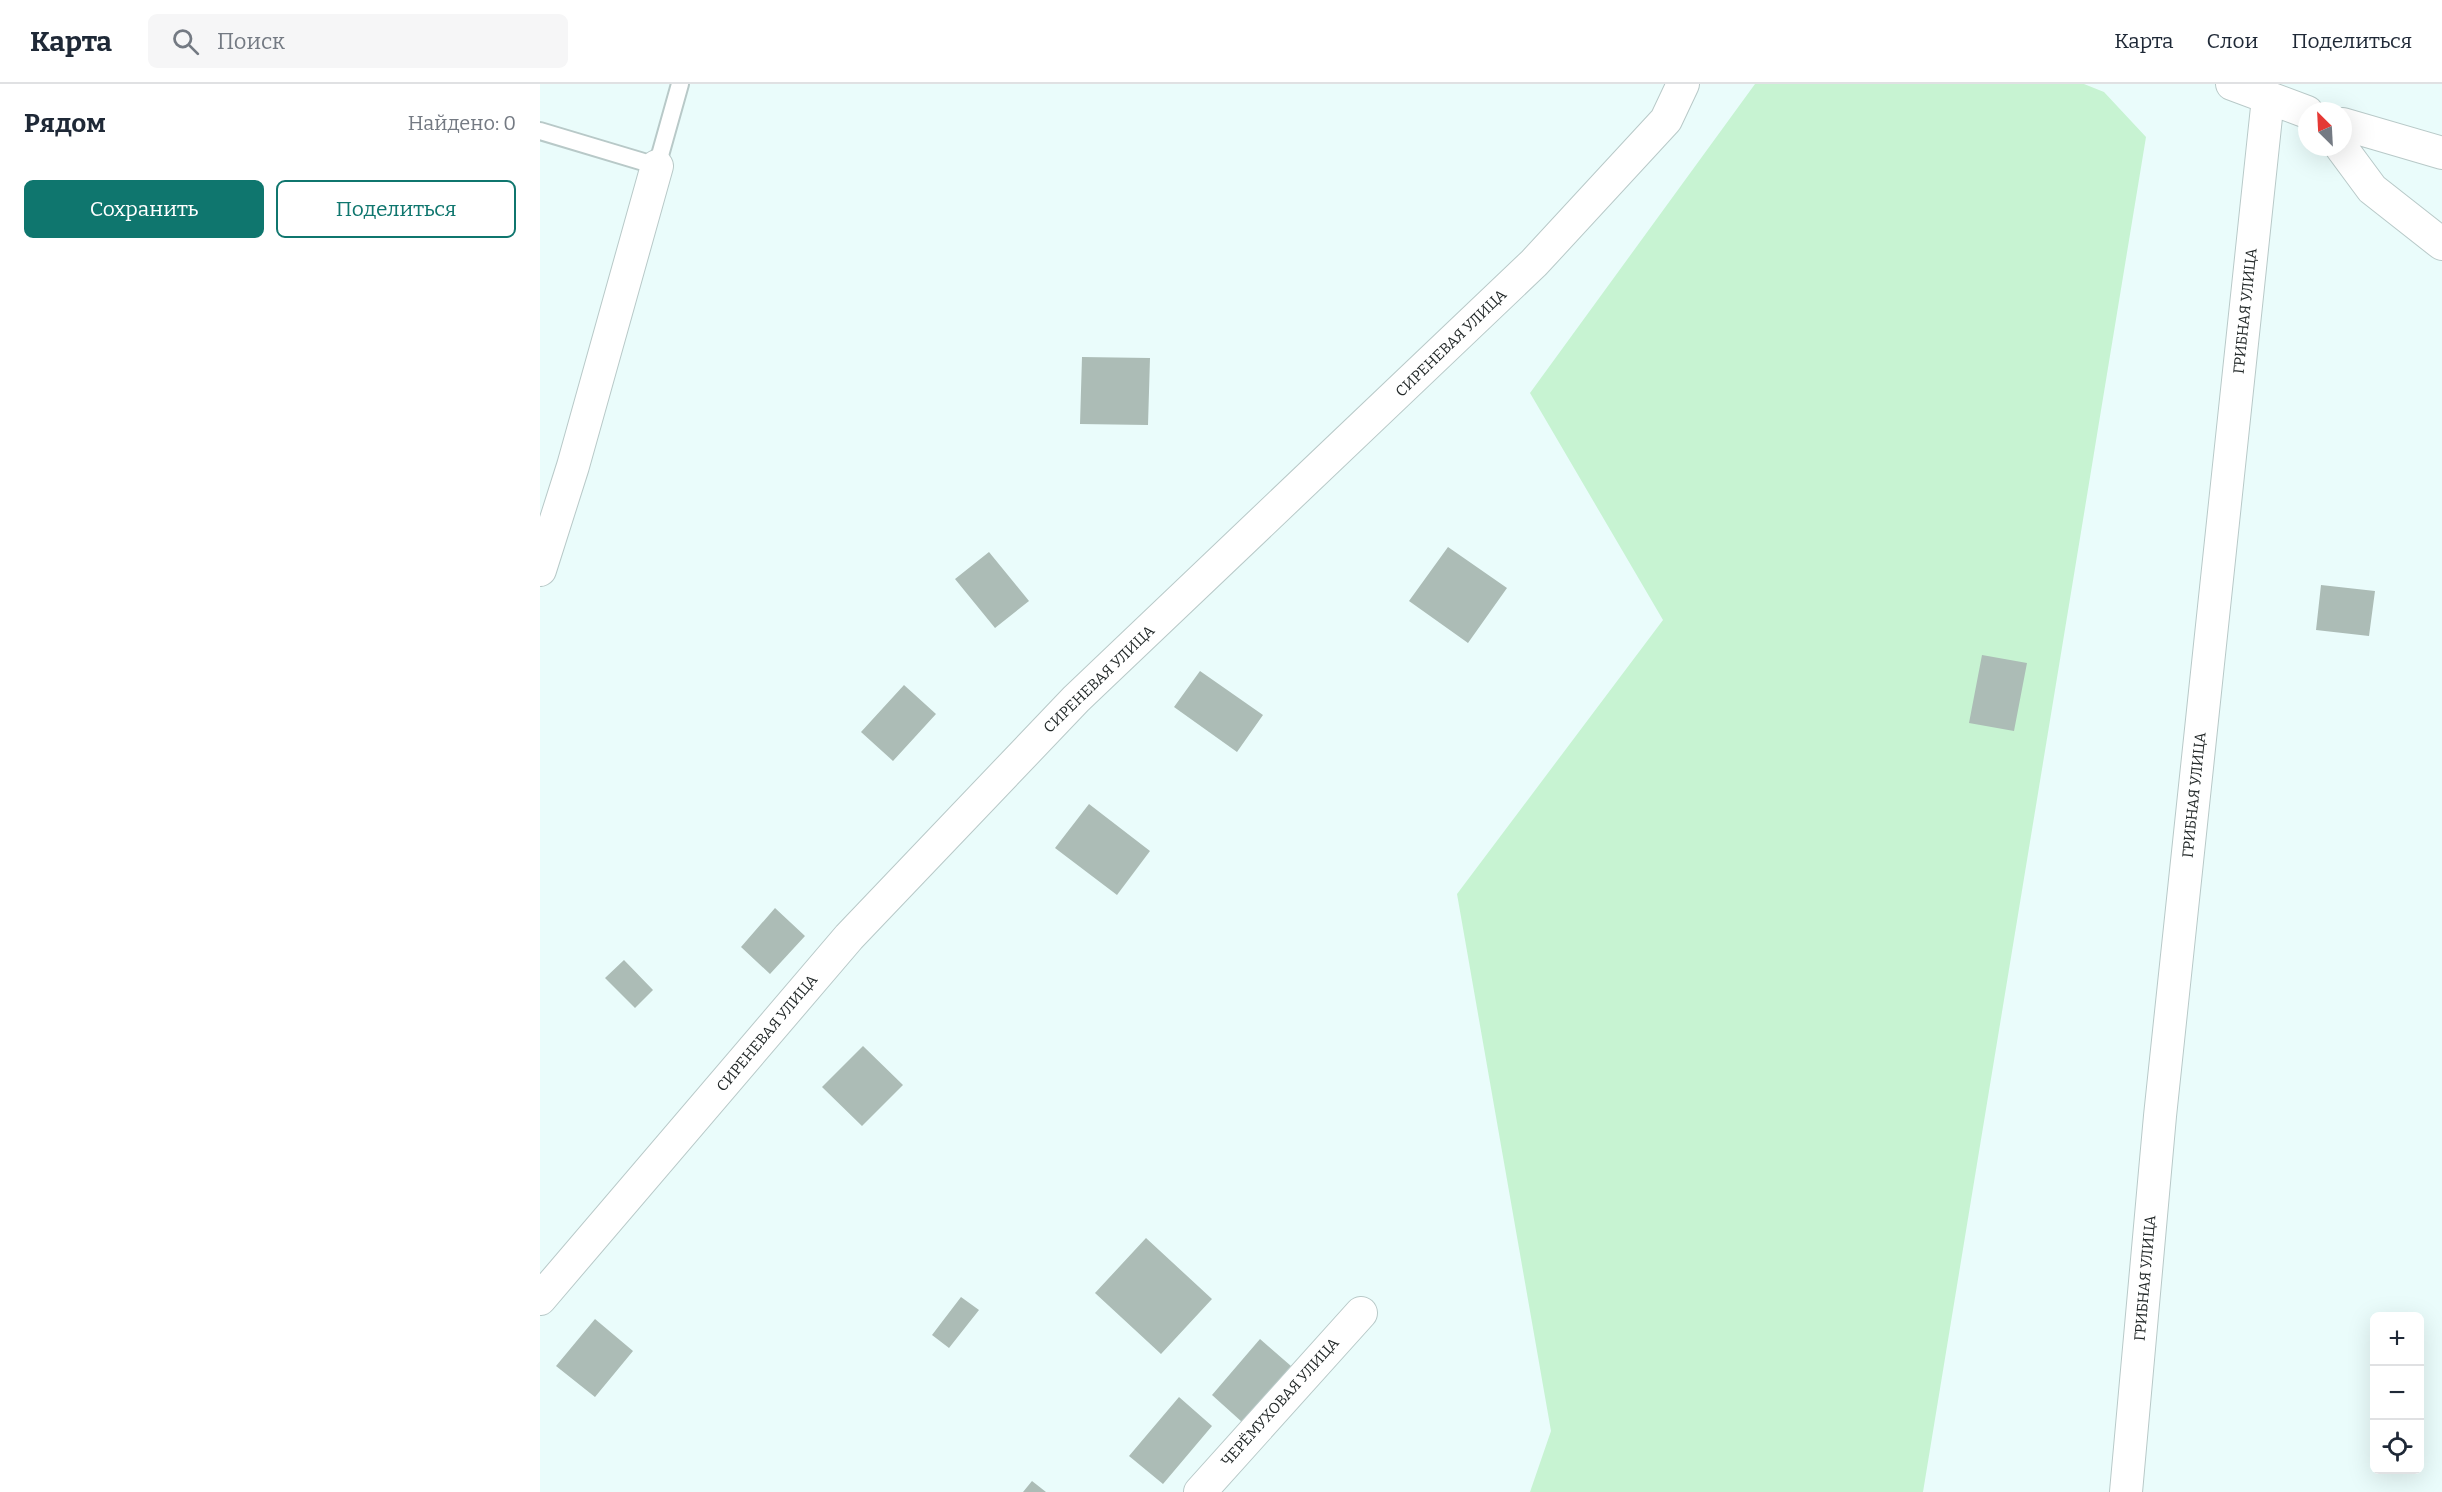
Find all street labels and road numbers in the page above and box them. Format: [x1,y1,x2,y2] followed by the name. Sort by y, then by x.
[2229,247,2261,375] street label: ГРИБНАЯ УЛИЦА
[1392,285,1510,401] street label: СИРЕНЕВАЯ УЛИЦА
[1040,621,1158,737] street label: СИРЕНЕВАЯ УЛИЦА
[2178,731,2210,859] street label: ГРИБНАЯ УЛИЦА
[713,971,821,1095] street label: СИРЕНЕВАЯ УЛИЦА
[2131,1214,2159,1342] street label: ГРИБНАЯ УЛИЦА
[1217,1334,1343,1470] street label: ЧЕРЁМУХОВАЯ УЛИЦА

